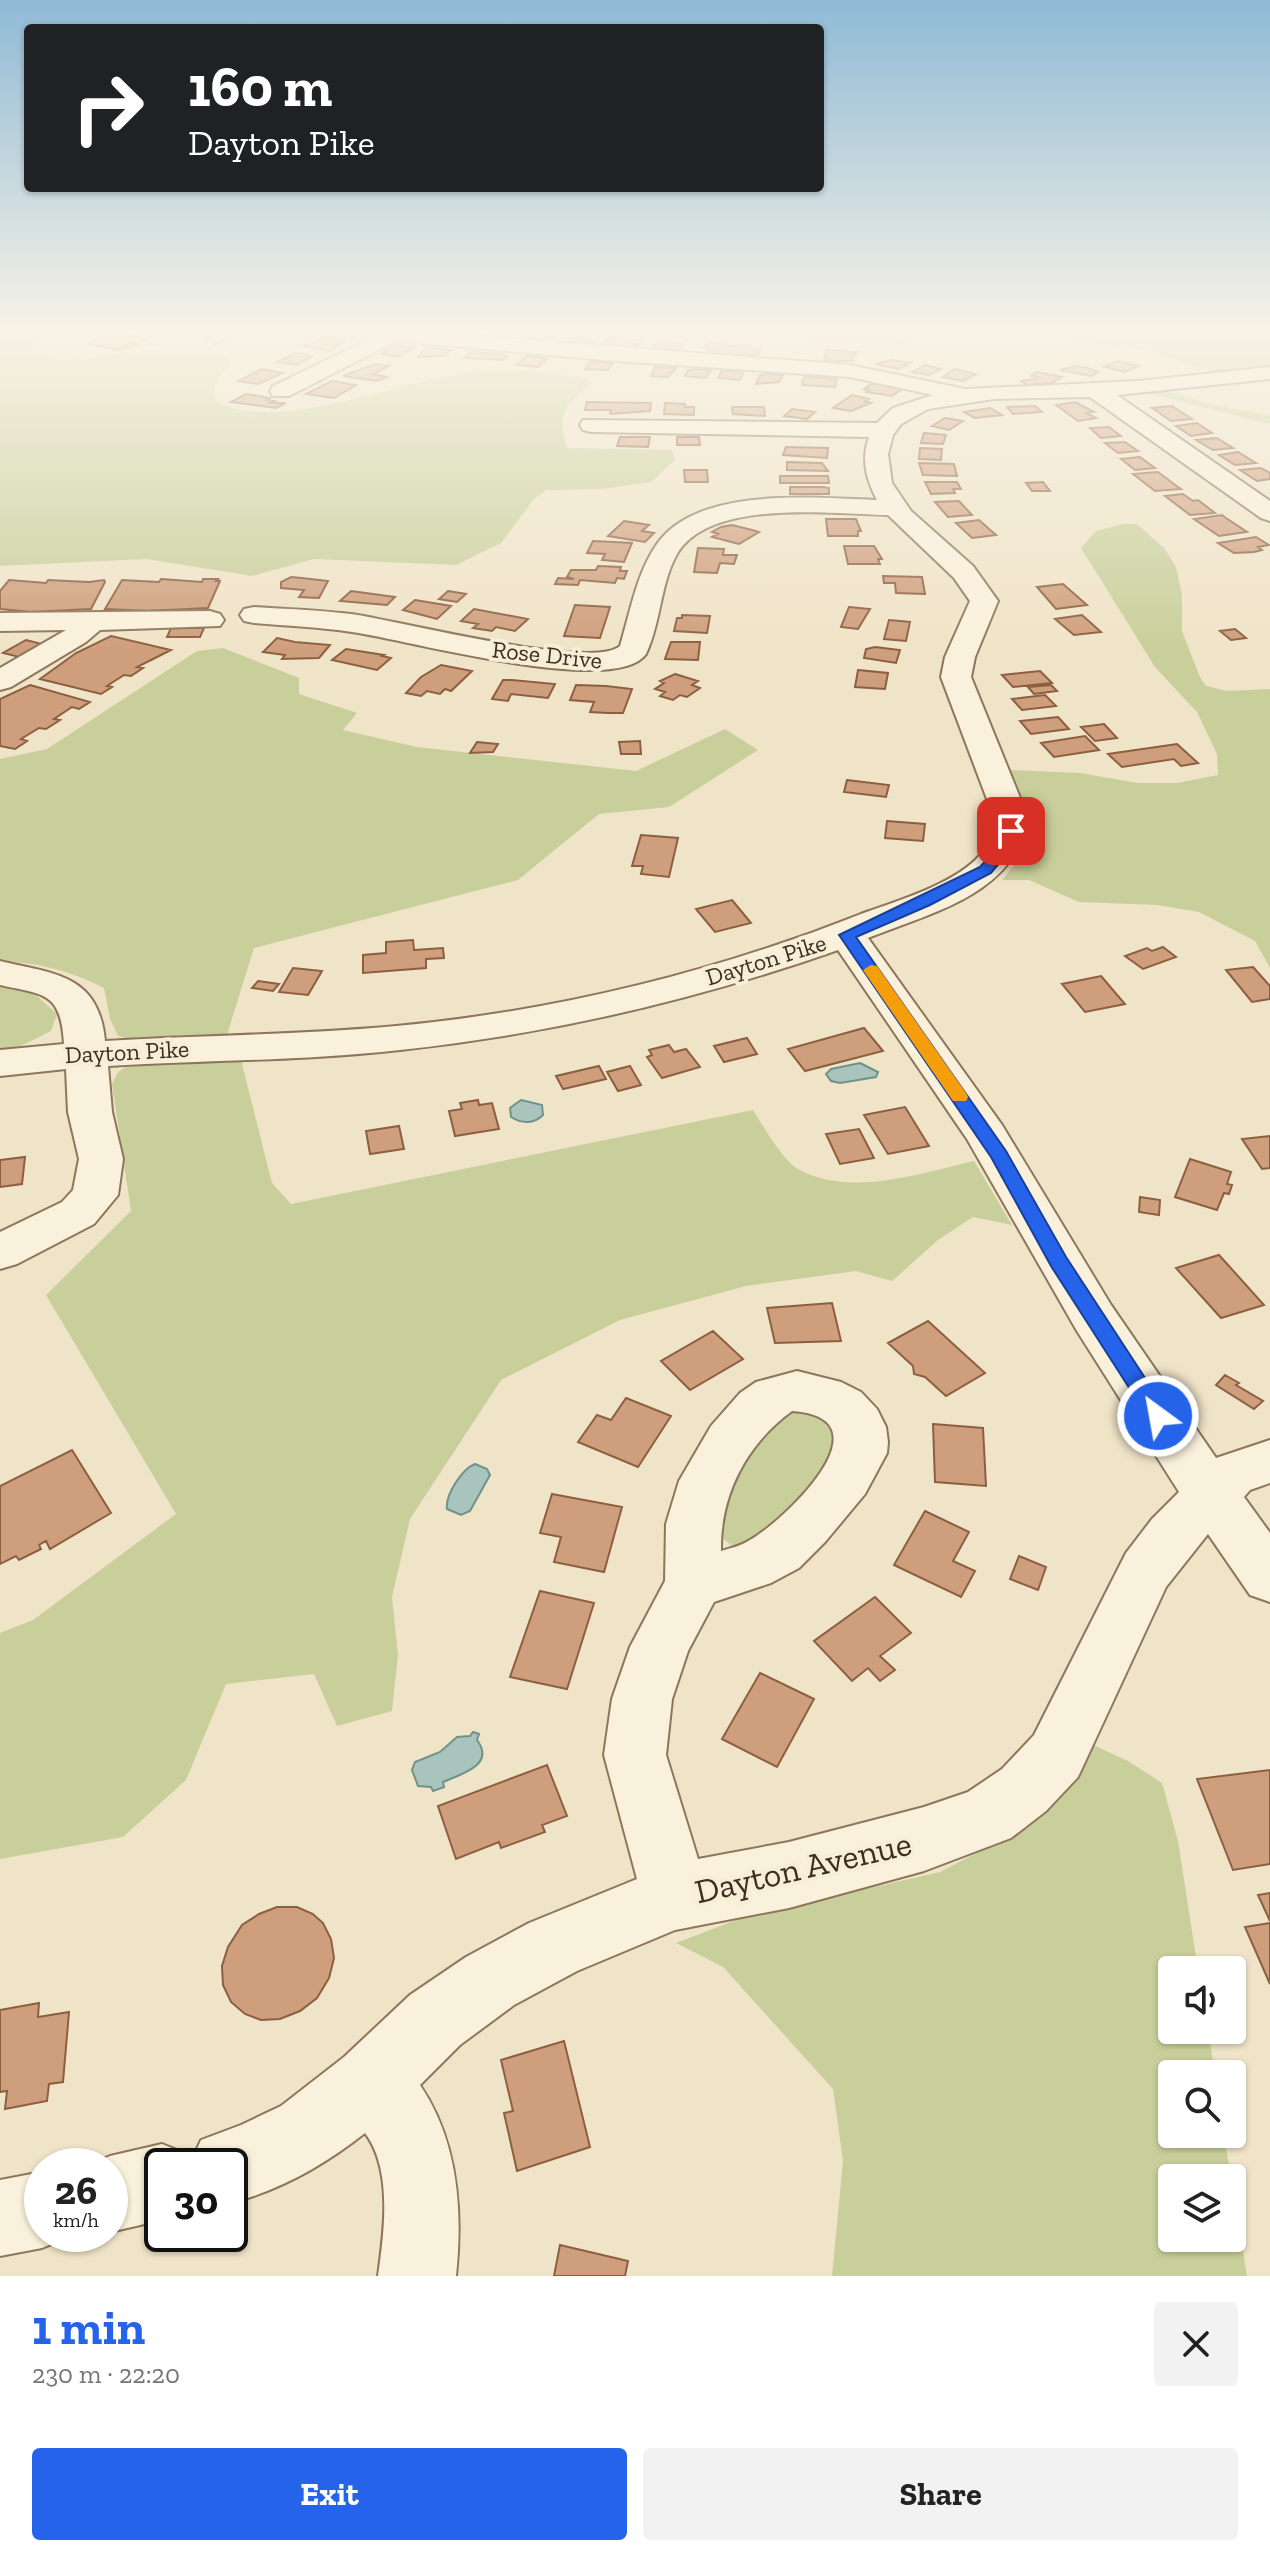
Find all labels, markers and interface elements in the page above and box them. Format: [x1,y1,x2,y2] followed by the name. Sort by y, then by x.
[188,53,332,120] text: 160 m
[56,56,160,160] icon: right
[188,121,375,164] text: Dayton Pike
[491,634,604,675] street label: Rose Drive
[977,797,1045,865] pin
[989,809,1033,853] icon: arrive
[702,927,830,992] street label: Dayton Pike
[64,1034,190,1069] street label: Dayton Pike
[1116,1374,1200,1458] position arrow
[691,1823,915,1912] street label: Dayton Avenue
[1158,1956,1246,2252] map controls
[1158,1956,1246,2044] button: sound
[1158,2060,1246,2148] button: search
[144,2148,248,2252] speed limit sign: 30
[1158,2164,1246,2252] button: layers
[55,2166,97,2214] text: 26
[53,2208,99,2232] text: km/h
[32,2299,145,2356] text: 1 min
[1154,2302,1238,2386] button: close
[32,2358,180,2390] text: 230 m · 22:20
[32,2448,627,2540] button: Exit
[643,2448,1238,2540] button: Share

